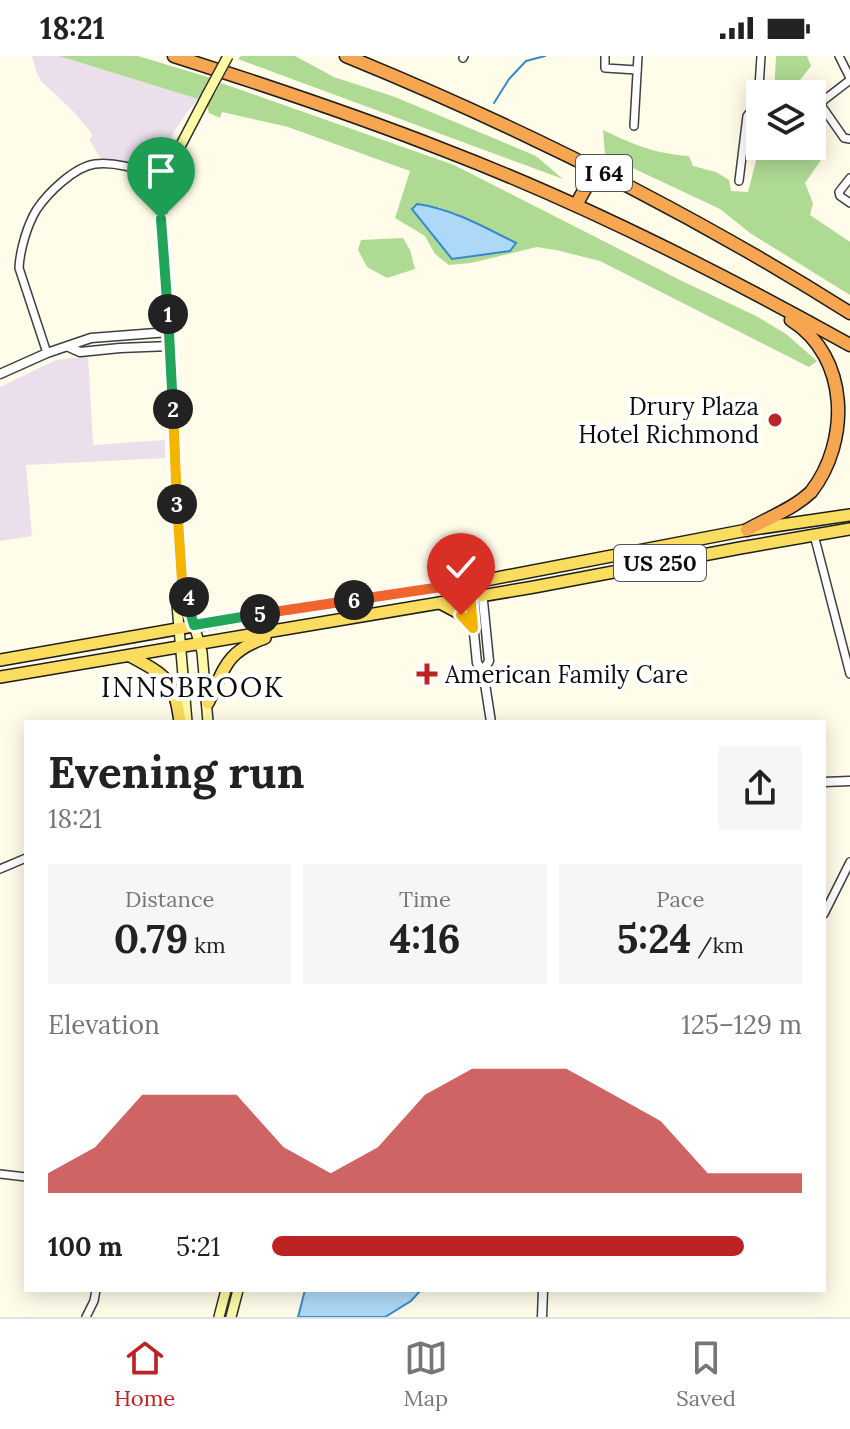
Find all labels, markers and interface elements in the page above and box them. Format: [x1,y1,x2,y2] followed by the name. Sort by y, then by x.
[40,9,105,47] text: 18:21
[746,80,826,160] map controls
[746,80,826,160] button: layers
[127,137,195,219] pin
[139,149,183,193] icon: arrive
[576,155,632,191] road number: I 64
[148,294,188,334] pin: 1
[164,300,172,328] text: 1
[153,389,193,429] pin: 2
[578,391,759,450] place label: Drury Plaza Hotel Richmond
[167,395,179,423] text: 2
[766,411,784,429] marker: Drury Plaza Hotel Richmond
[157,484,197,524] pin: 3
[171,490,183,518] text: 3
[427,533,495,615] pin
[439,545,483,589] icon: check
[614,545,706,581] road number: US 250
[169,577,209,617] pin: 4
[334,580,374,620] pin: 6
[183,583,195,611] text: 4
[348,586,360,614] text: 6
[240,594,280,634] pin: 5
[254,600,266,628] text: 5
[444,659,688,690] place label: American Family Care
[416,663,438,685] marker: American Family Care
[101,669,285,705] district label: INNSBROOK
[48,744,305,800] text: Evening run
[718,746,802,830] button: share
[48,802,102,835] text: 18:21
[125,885,214,913] text: Distance
[399,885,451,913] text: Time
[656,885,704,913] text: Pace
[114,913,188,964] text: 0.79
[389,913,461,964] text: 4:16
[617,913,692,964] text: 5:24
[188,931,226,959] text: km
[692,931,744,959] text: /km
[48,1008,160,1041] text: Elevation
[681,1008,802,1041] text: 125–129 m
[48,1230,122,1263] text: 100 m
[176,1230,220,1263] text: 5:21
[114,1336,175,1412] tab: Home
[403,1336,448,1412] tab: Map
[676,1336,736,1412] tab: Saved

